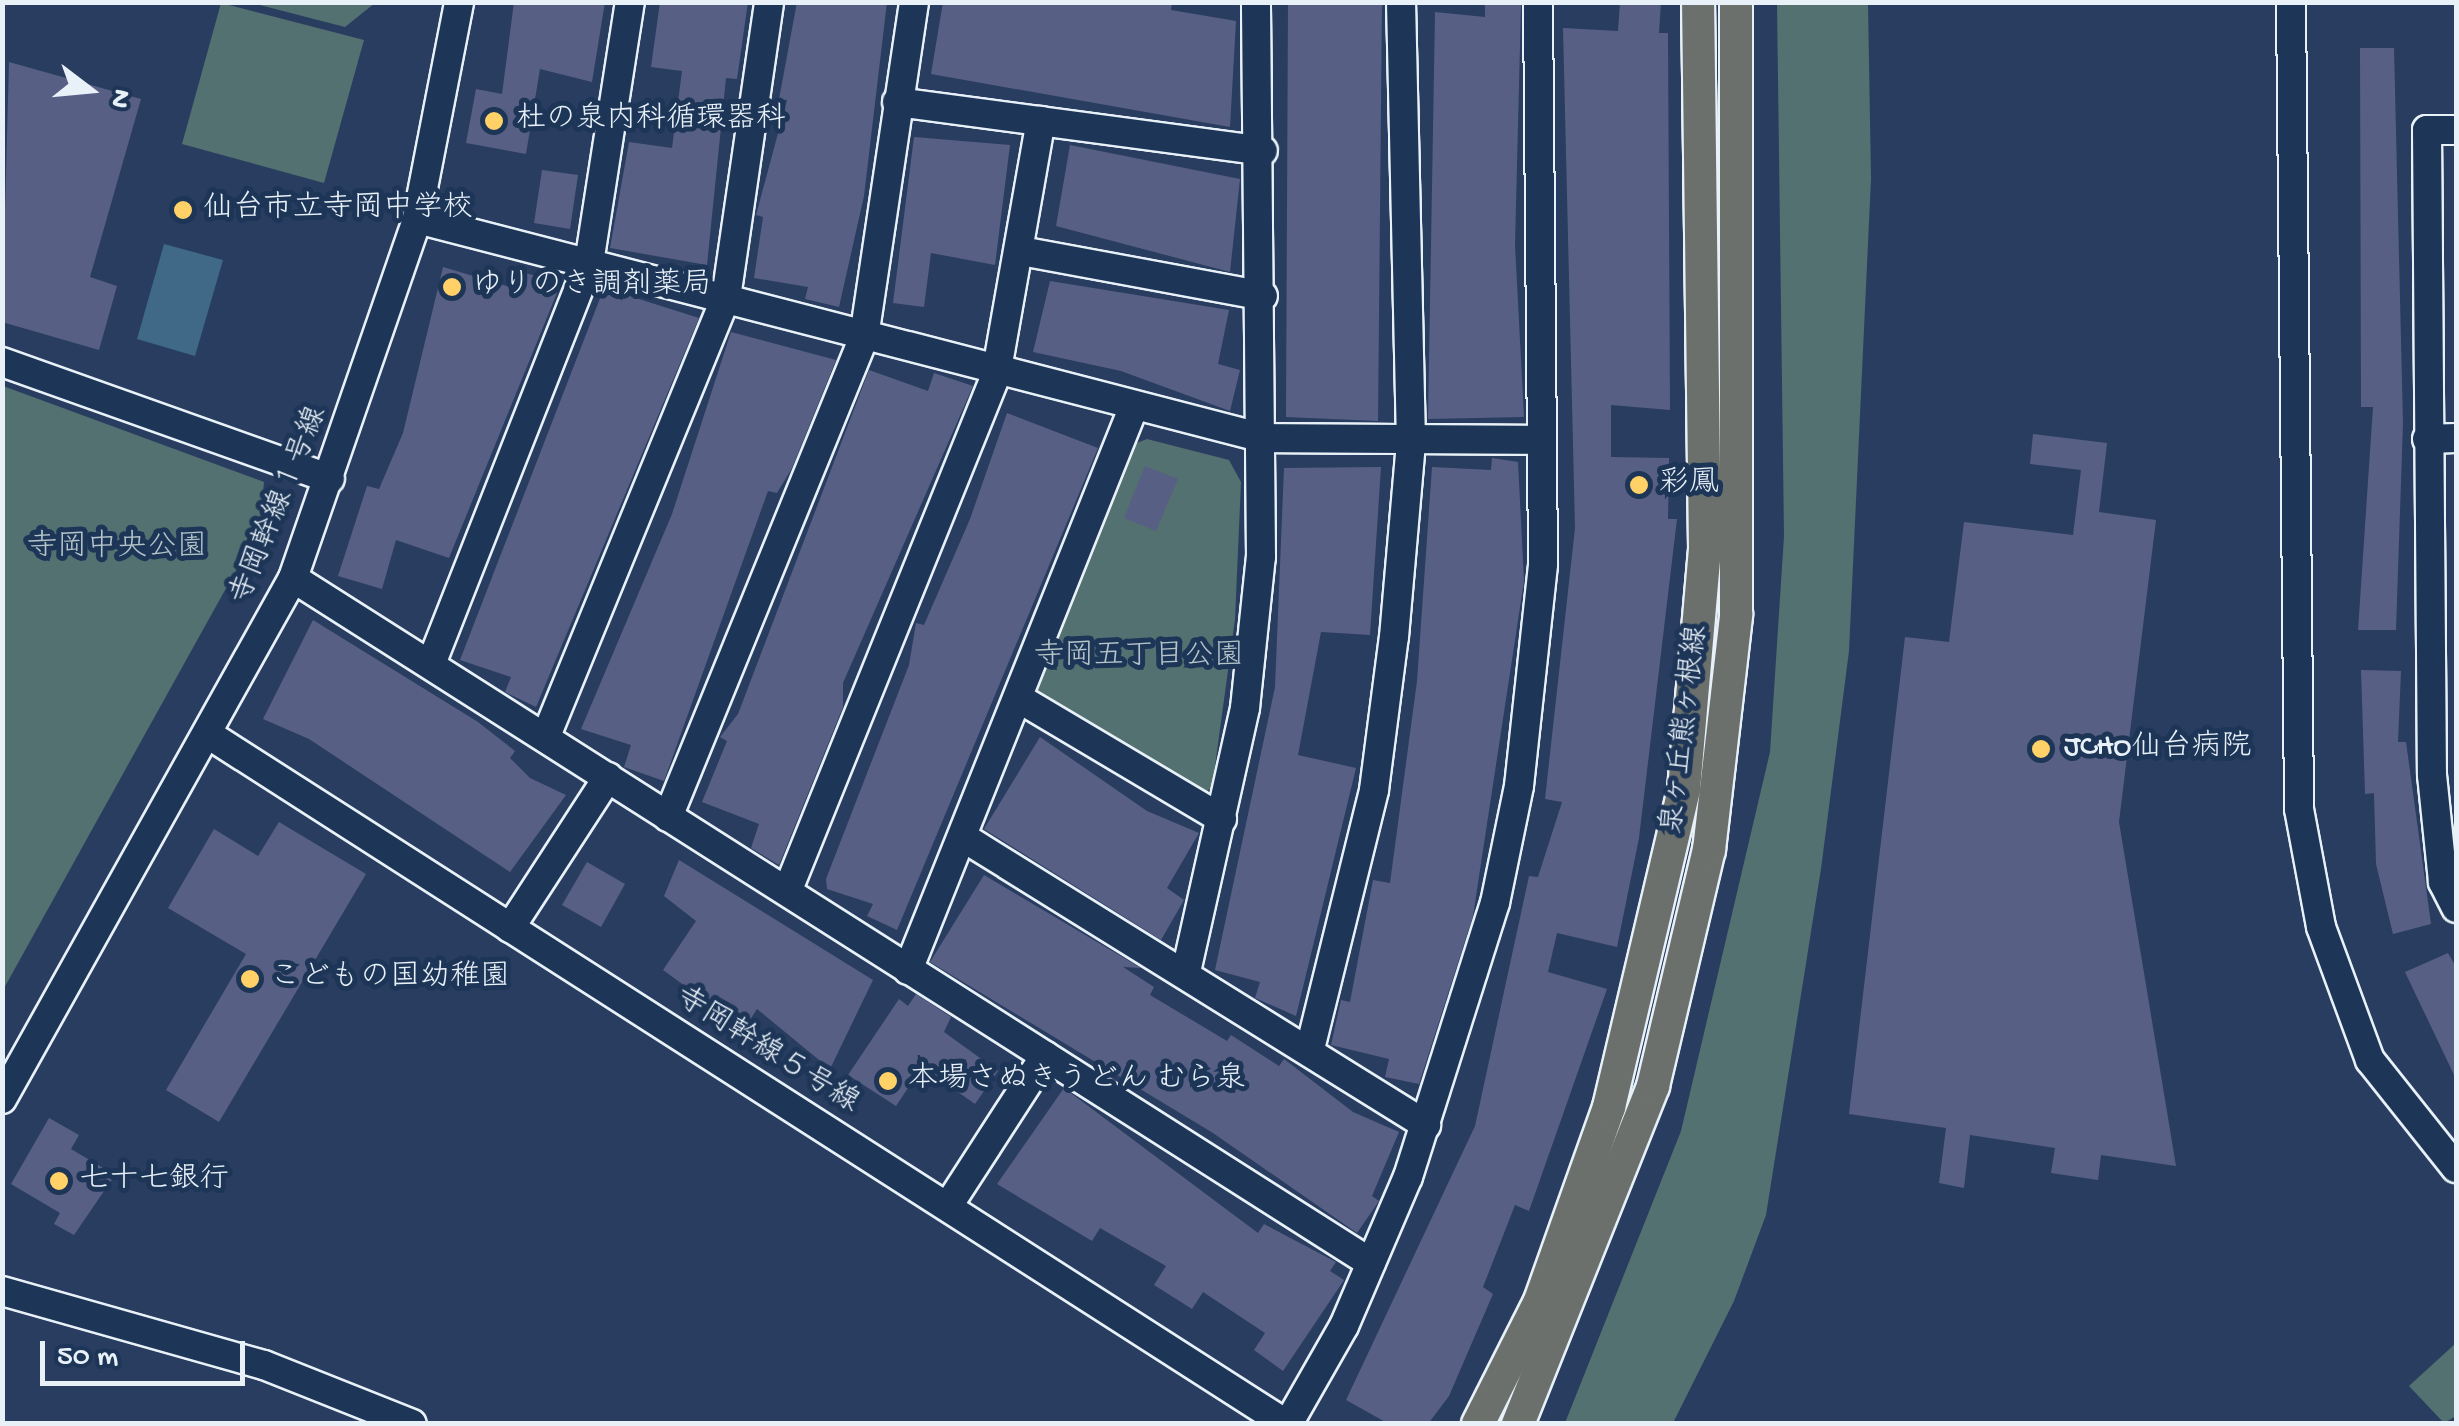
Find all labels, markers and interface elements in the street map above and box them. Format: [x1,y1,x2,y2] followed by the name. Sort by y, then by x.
[40,40,140,140] north arrow
[101,85,138,112] text: N
[516,103,786,139] place label: 杜の泉内科循環器科
[481,108,507,134] marker: 杜の泉内科循環器科
[203,192,473,228] place label: 仙台市立寺岡中学校
[172,199,194,221] marker: 仙台市立寺岡中学校
[472,269,712,305] place label: ゆりのき調剤薬局
[441,276,463,298] marker: ゆりのき調剤薬局
[225,402,337,610] street label: 寺岡幹線１号線
[1659,467,1719,503] place label: 彩鳳
[1628,474,1650,496] marker: 彩鳳
[27,531,207,567] park label: 寺岡中央公園
[1656,624,1718,836] street label: 泉ヶ丘熊ヶ根線
[1034,640,1244,676] park label: 寺岡五丁目公園
[2064,731,2251,767] place label: JCHO仙台病院
[2028,736,2054,762] marker: JCHO仙台病院
[270,961,510,997] place label: こどもの国幼稚園
[239,968,261,990] marker: こどもの国幼稚園
[667,981,865,1123] street label: 寺岡幹線５号線
[908,1063,1245,1099] place label: 本場さぬきうどん むら泉
[877,1070,899,1092] marker: 本場さぬきうどん むら泉
[79,1163,229,1199] place label: 七十七銀行
[48,1170,70,1192] marker: 七十七銀行
[45,1321,250,1383] scale bar
[57,1341,118,1376] text: 50 m

